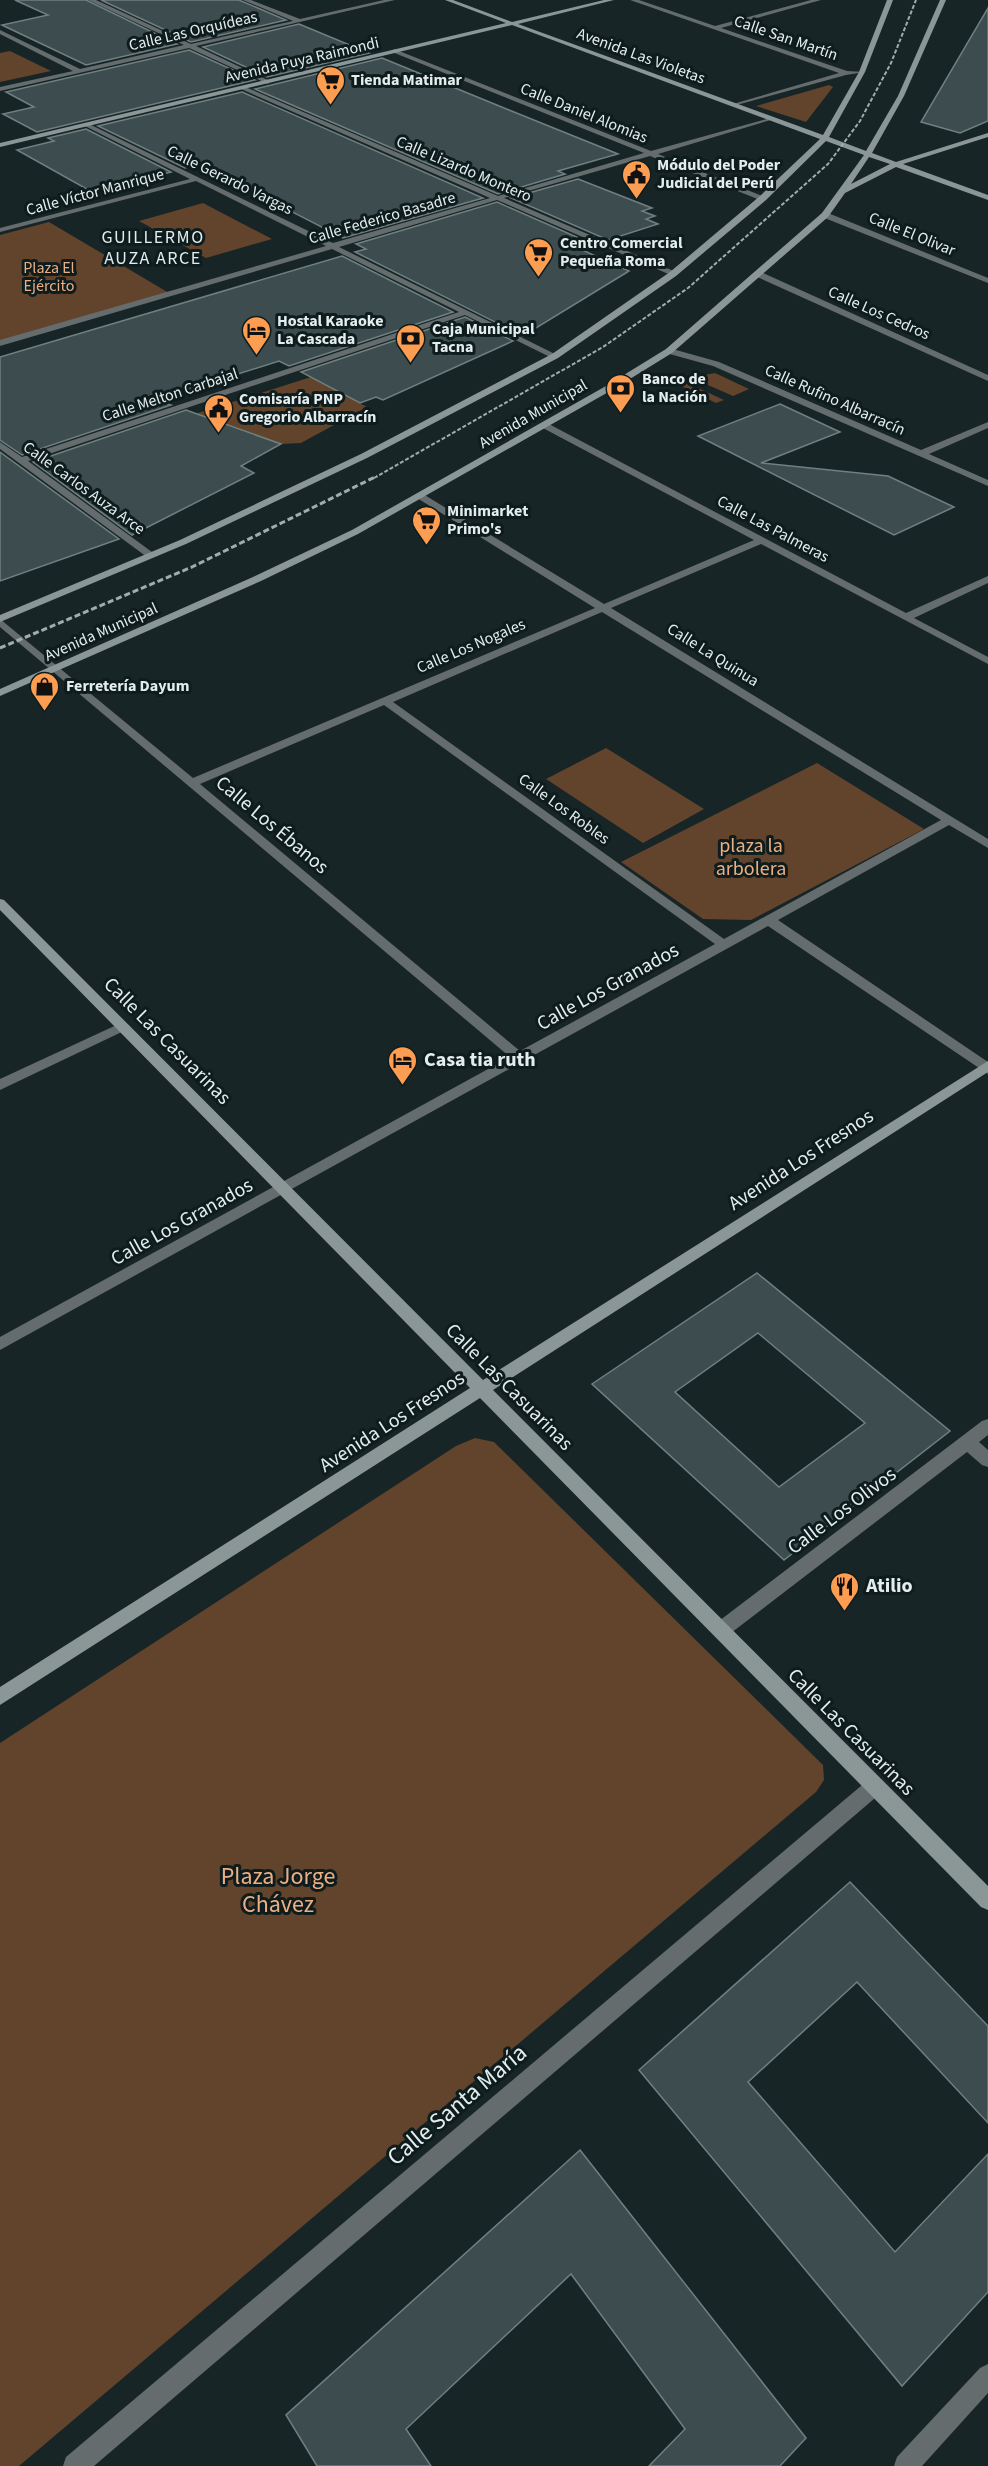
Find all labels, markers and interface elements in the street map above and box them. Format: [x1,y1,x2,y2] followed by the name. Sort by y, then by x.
[127,5,260,56] street label: Calle Las Orquídeas
[731,10,841,66] street label: Calle San Martín
[574,23,708,90] street label: Avenida Las Violetas
[223,32,381,88] street label: Avenida Puya Raimondi
[314,64,346,106] supermarket icon: Tienda Matimar
[351,69,463,91] place label: Tienda Matimar
[517,77,651,149] street label: Calle Daniel Alomias
[393,131,535,207] street label: Calle Lizardo Montero
[163,140,297,220] street label: Calle Gerardo Vargas
[657,154,781,194] place label: Módulo del Poder Judicial del Perú
[620,158,652,200] public building icon: Módulo del Poder Judicial del Perú
[24,163,167,221] street label: Calle Víctor Manrique
[306,187,458,249] street label: Calle Federico Basadre
[865,207,959,262] street label: Calle El Olivar
[101,225,205,271] district label: GUILLERMO AUZA ARCE
[560,232,683,272] place label: Centro Comercial Pequeña Roma
[523,236,555,278] supermarket icon: Centro Comercial Pequeña Roma
[23,257,75,297] park label: Plaza El Ejército
[825,281,934,345] street label: Calle Los Cedros
[277,310,383,350] place label: Hostal Karaoke La Cascada
[240,314,272,356] hotel icon: Hostal Karaoke La Cascada
[432,318,535,358] place label: Caja Municipal Tacna
[395,322,427,364] bank icon: Caja Municipal Tacna
[761,359,909,441] street label: Calle Rufino Albarracín
[99,363,241,427] street label: Calle Melton Carbajal
[642,368,707,408] place label: Banco de la Nación
[605,372,637,414] bank icon: Banco de la Nación
[475,374,591,454] street label: Avenida Municipal
[239,388,376,428] place label: Comisaría PNP Gregorio Albarracín
[202,392,234,434] public building icon: Comisaría PNP Gregorio Albarracín
[19,436,150,540] street label: Calle Carlos Auza Arce
[713,490,833,568] street label: Calle Las Palmeras
[447,500,528,540] place label: Minimarket Primo's
[410,504,442,546] supermarket icon: Minimarket Primo's
[41,597,161,667] street label: Avenida Municipal
[413,613,529,679] street label: Calle Los Nogales
[663,618,763,692] street label: Calle La Quinua
[29,670,61,712] shop icon: Ferretería Dayum
[66,675,189,697] place label: Ferretería Dayum
[514,768,614,850] street label: Calle Los Robles
[209,769,335,881] street label: Calle Los Ébanos
[716,832,786,883] park label: plaza la arbolera
[532,936,684,1038] street label: Calle Los Granados
[97,971,237,1111] street label: Calle Las Casuarinas
[387,1044,419,1086] hotel icon: Casa tia ruth
[424,1046,536,1074] place label: Casa tia ruth
[723,1102,879,1218] street label: Avenida Los Fresnos
[106,1171,258,1273] street label: Calle Los Granados
[439,1317,579,1457] street label: Calle Las Casuarinas
[314,1364,470,1480] street label: Avenida Los Fresnos
[782,1461,902,1561] street label: Calle Los Olivos
[829,1570,861,1612] restaurant icon: Atilio
[865,1572,913,1600] place label: Atilio
[781,1662,921,1802] street label: Calle Las Casuarinas
[221,1859,335,1922] park label: Plaza Jorge Chávez
[379,2036,535,2174] street label: Calle Santa María

